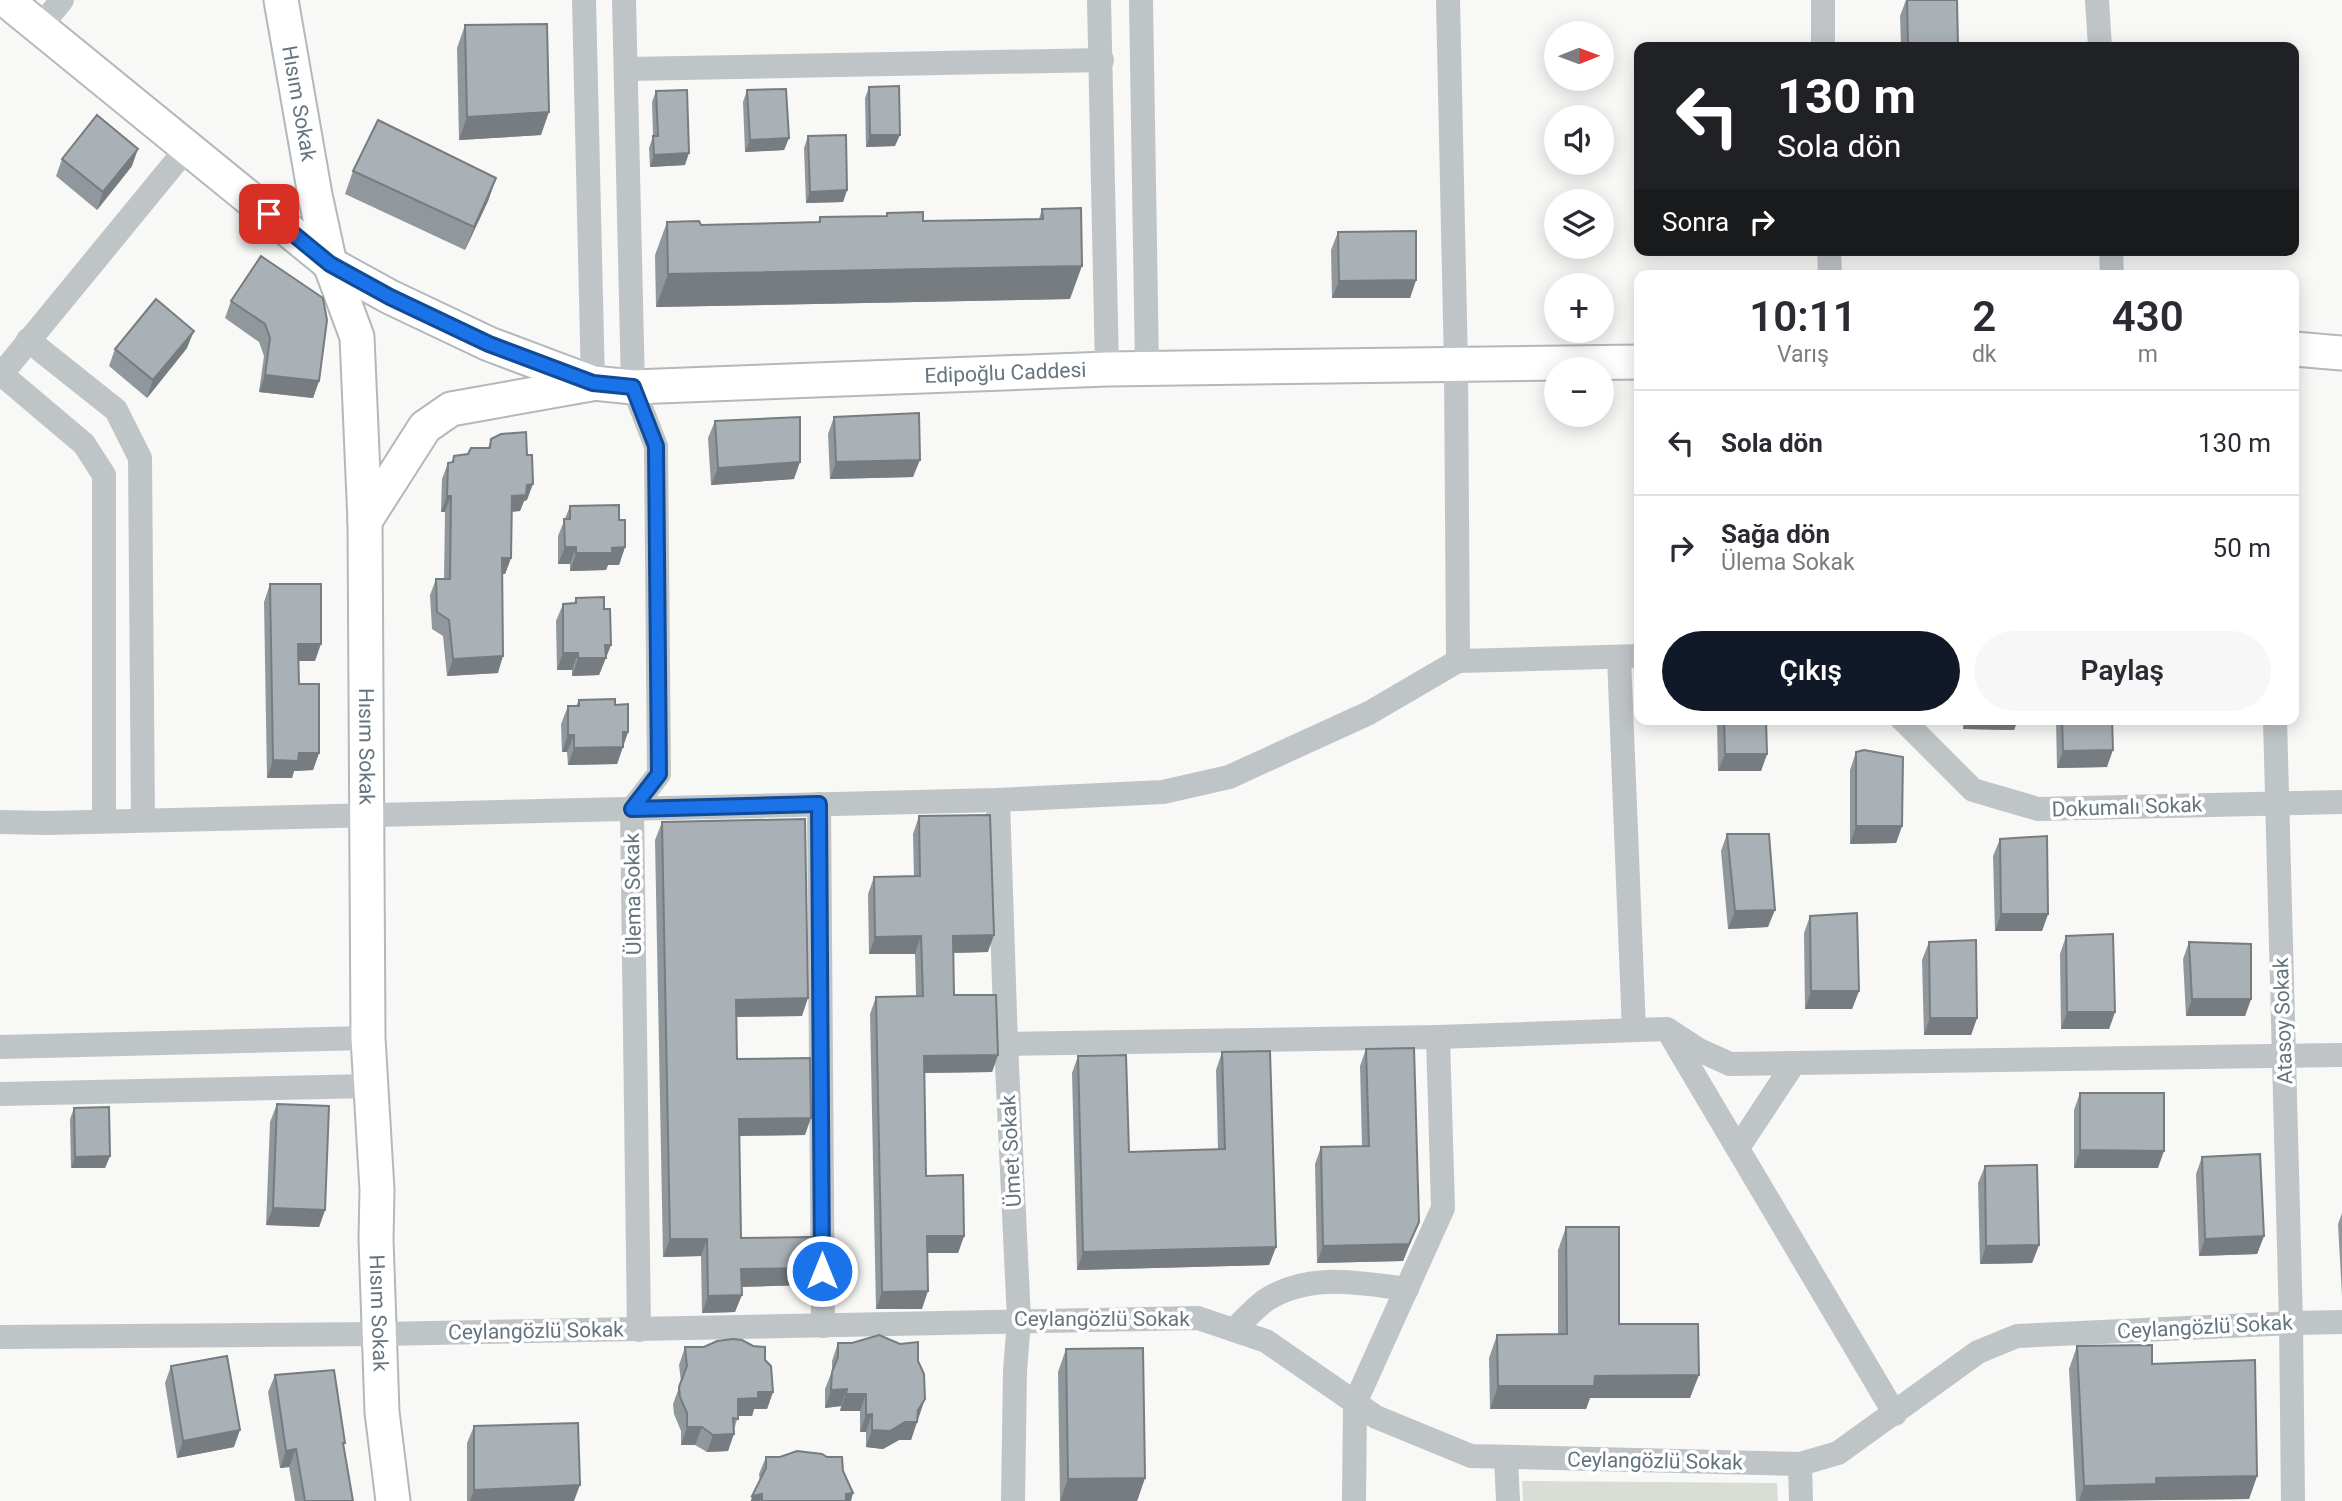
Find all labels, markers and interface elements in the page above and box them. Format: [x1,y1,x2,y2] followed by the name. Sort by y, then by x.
[1544,21,1614,91] north arrow
[1544,21,1614,427] map controls
[277,44,321,164] street label: Hısım Sokak
[1777,68,1916,125] text: 130 m
[1662,70,1753,161] icon: left
[1544,105,1614,175] button: sound
[1777,127,1901,165] text: Sola dön
[239,184,299,244] pin
[1544,189,1614,259] button: layers
[250,195,288,233] icon: arrive
[1743,203,1781,241] icon: right
[1662,207,1729,237] text: Sonra
[1544,273,1614,343] button: +
[1749,292,1857,341] text: 10:11
[1972,292,1996,341] text: 2
[2112,292,2184,341] text: 430
[1777,341,1829,368] text: Varış
[1972,341,1997,368] text: dk
[2138,341,2158,368] text: m
[1544,357,1614,427] button: −
[924,358,1087,388] street label: Edipoğlu Caddesi
[1662,424,1700,462] icon: left
[1721,428,1823,458] text: Sola dön
[2198,428,2271,458] text: 130 m
[1721,519,1830,549] text: Sağa dön
[1662,529,1700,567] icon: right
[2213,533,2271,563] text: 50 m
[1721,549,1855,576] text: Ülema Sokak
[1662,631,1960,711] button: Çıkış
[1974,631,2271,711] button: Paylaş
[354,688,379,805] street label: Hısım Sokak
[2051,792,2203,822] street label: Dokumalı Sokak
[620,832,646,955] street label: Ülema Sokak
[2269,957,2297,1085] street label: Atasoy Sokak
[996,1094,1026,1208] street label: Ümet Sokak
[785,1234,859,1308] position arrow
[365,1254,393,1372] street label: Hısım Sokak
[1014,1307,1190,1331] street label: Ceylangözlü Sokak
[2117,1310,2294,1344] street label: Ceylangözlü Sokak
[448,1317,624,1345] street label: Ceylangözlü Sokak
[1567,1447,1743,1475] street label: Ceylangözlü Sokak

